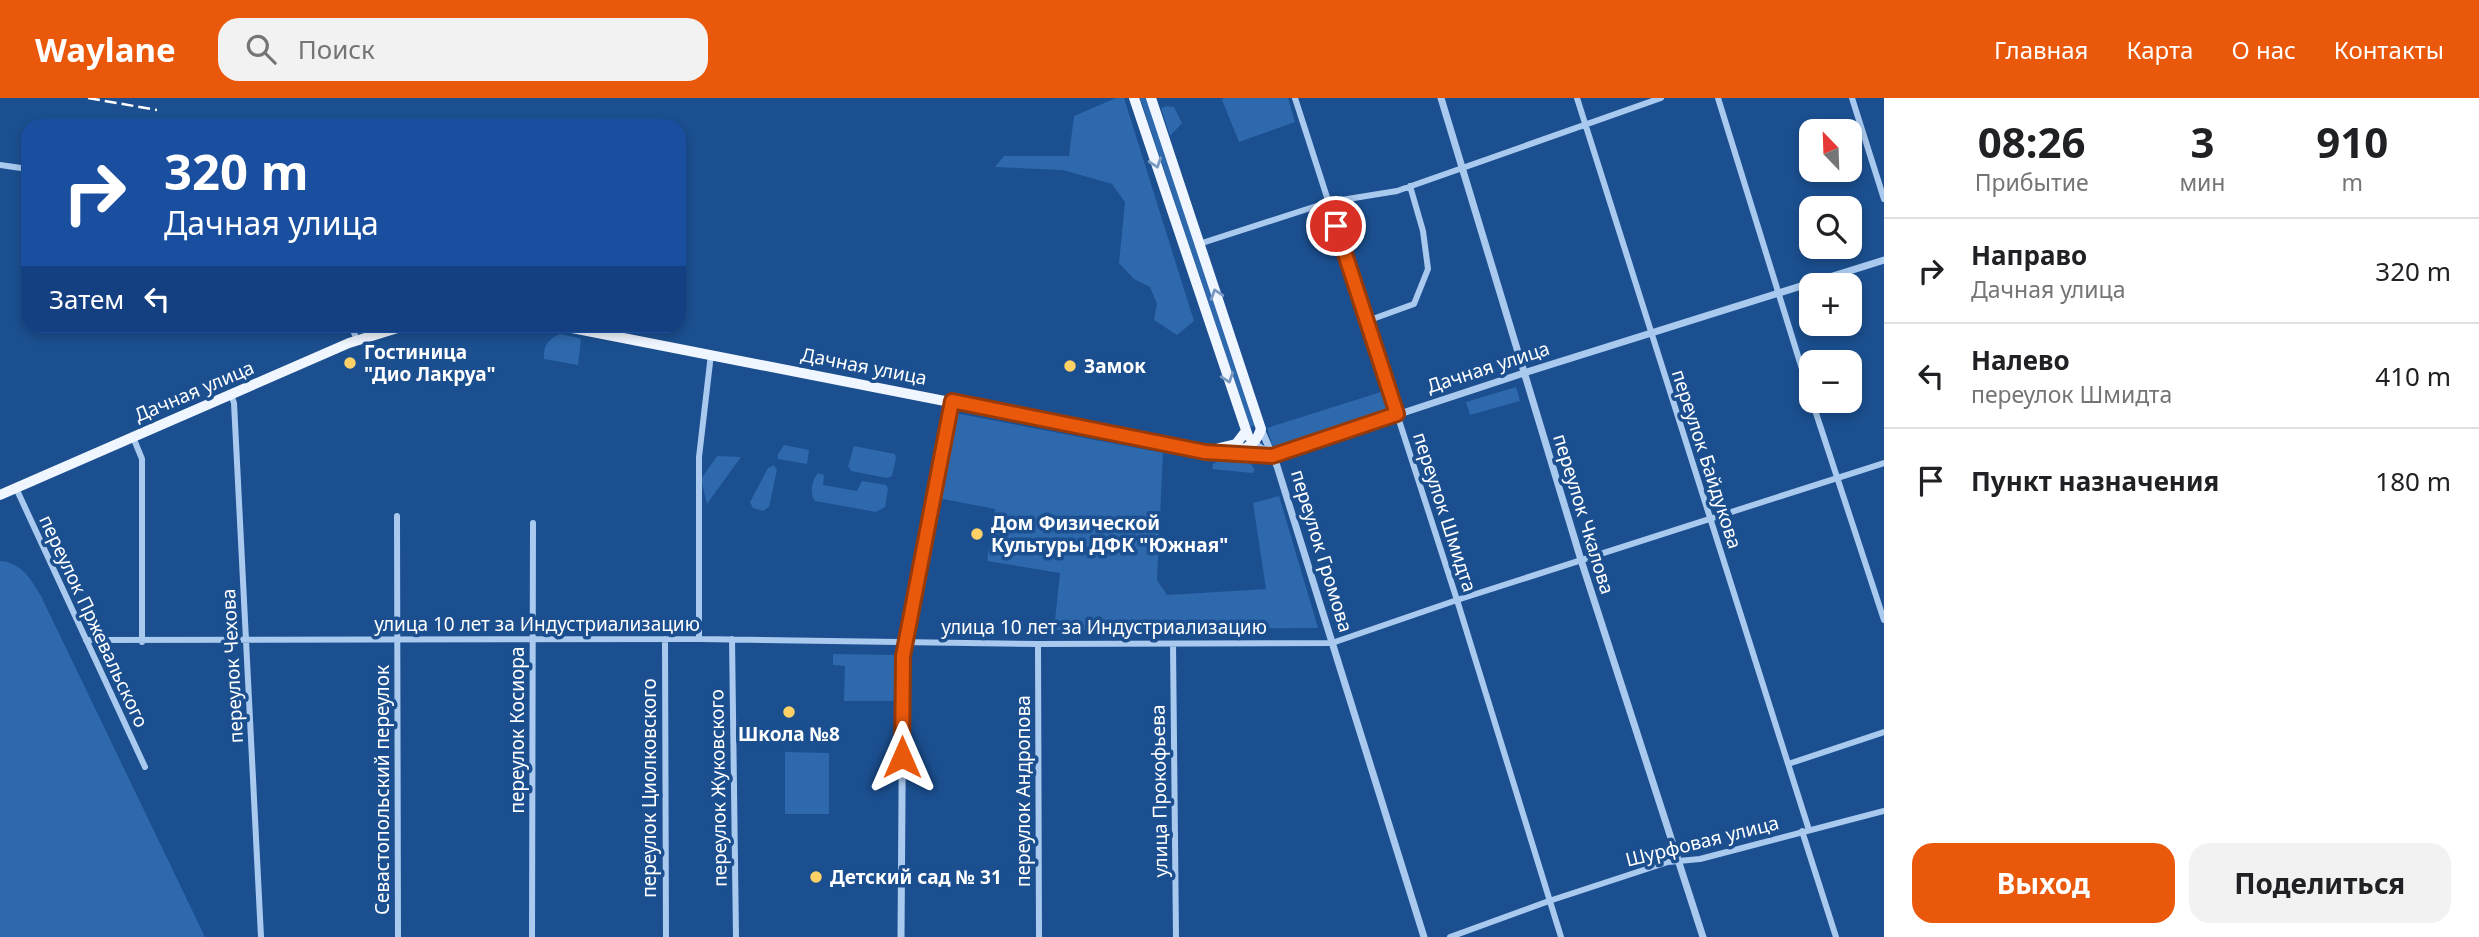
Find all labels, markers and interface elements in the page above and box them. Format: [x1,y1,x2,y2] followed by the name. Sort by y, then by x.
[218,18,708,81] search box
[35,27,176,72] text: Waylane
[242,30,280,68] icon: search
[298,31,375,67] text: Поиск
[1994,33,2088,66] text: Главная
[2126,33,2193,66] text: Карта
[2231,33,2296,66] text: О нас
[2334,33,2444,66] text: Контакты
[1978,113,2086,170] text: 08:26
[2190,113,2214,170] text: 3
[2316,113,2388,170] text: 910
[1799,119,1862,182] north arrow
[1799,119,1862,413] map controls
[164,138,309,204] text: 320 m
[49,147,140,238] icon: right
[1148,156,1162,168] one-way arrow
[1975,166,2089,198] text: Прибытие
[2179,166,2225,198] text: мин
[2341,166,2363,198] text: m
[1306,196,1366,256] pin
[1799,196,1862,259] button: search
[164,201,379,244] text: Дачная улица
[1317,207,1355,245] icon: arrive
[1971,237,2087,273] text: Направо
[1912,252,1950,290] icon: right
[2375,253,2451,289] text: 320 m
[1799,273,1862,336] button: +
[1971,273,2125,305] text: Дачная улица
[138,280,176,318] icon: left
[49,281,124,317] text: Затем
[1210,289,1224,301] one-way arrow
[1423,335,1553,399] street label: Дачная улица
[364,339,496,387] place label: Гостиница "Дио Лакруа"
[799,341,929,391] street label: Дачная улица
[1971,342,2070,378] text: Налево
[1799,350,1862,413] button: −
[1084,353,1146,379] place label: Замок
[130,354,258,428] street label: Дачная улица
[342,355,358,371] marker: Гостиница "Дио Лакруа"
[1912,357,1950,395] icon: left
[1062,358,1078,374] marker: Замок
[2375,358,2451,394] text: 410 m
[1666,366,1748,552] street label: переулок Байдукова
[1220,372,1234,384] one-way arrow
[1971,378,2172,410] text: переулок Шмидта
[1407,429,1483,595] street label: переулок Шмидта
[1547,431,1621,597] street label: переулок Чкалова
[1912,462,1950,500] icon: arrive
[1971,463,2219,499] text: Пункт назначения
[2375,463,2451,499] text: 180 m
[1285,467,1359,635] street label: переулок Громова
[33,510,155,732] street label: переулок Пржевальского
[991,510,1228,558] place label: Дом Физической Культуры ДФК "Южная"
[969,526,985,542] marker: Дом Физической Культуры ДФК "Южная"
[215,588,249,744] street label: переулок Чехова
[374,611,700,637] street label: улица 10 лет за Индустриализацию
[941,614,1267,640] street label: улица 10 лет за Индустриализацию
[504,647,530,813] street label: переулок Косиора
[369,665,395,915] street label: Севастопольский переулок
[636,678,662,898] street label: переулок Циолковского
[703,689,733,887] street label: переулок Жуковского
[1010,695,1036,887] street label: переулок Андропова
[781,704,797,720] marker: Школа №8
[1144,704,1174,878] street label: улица Прокофьева
[865,720,939,794] position arrow
[738,721,840,747] place label: Школа №8
[1623,809,1781,873] street label: Шурфовая улица
[1912,843,2175,923] button: Выход
[2189,843,2451,923] button: Поделиться
[830,864,1002,890] place label: Детский сад № 31
[808,869,824,885] marker: Детский сад № 31

